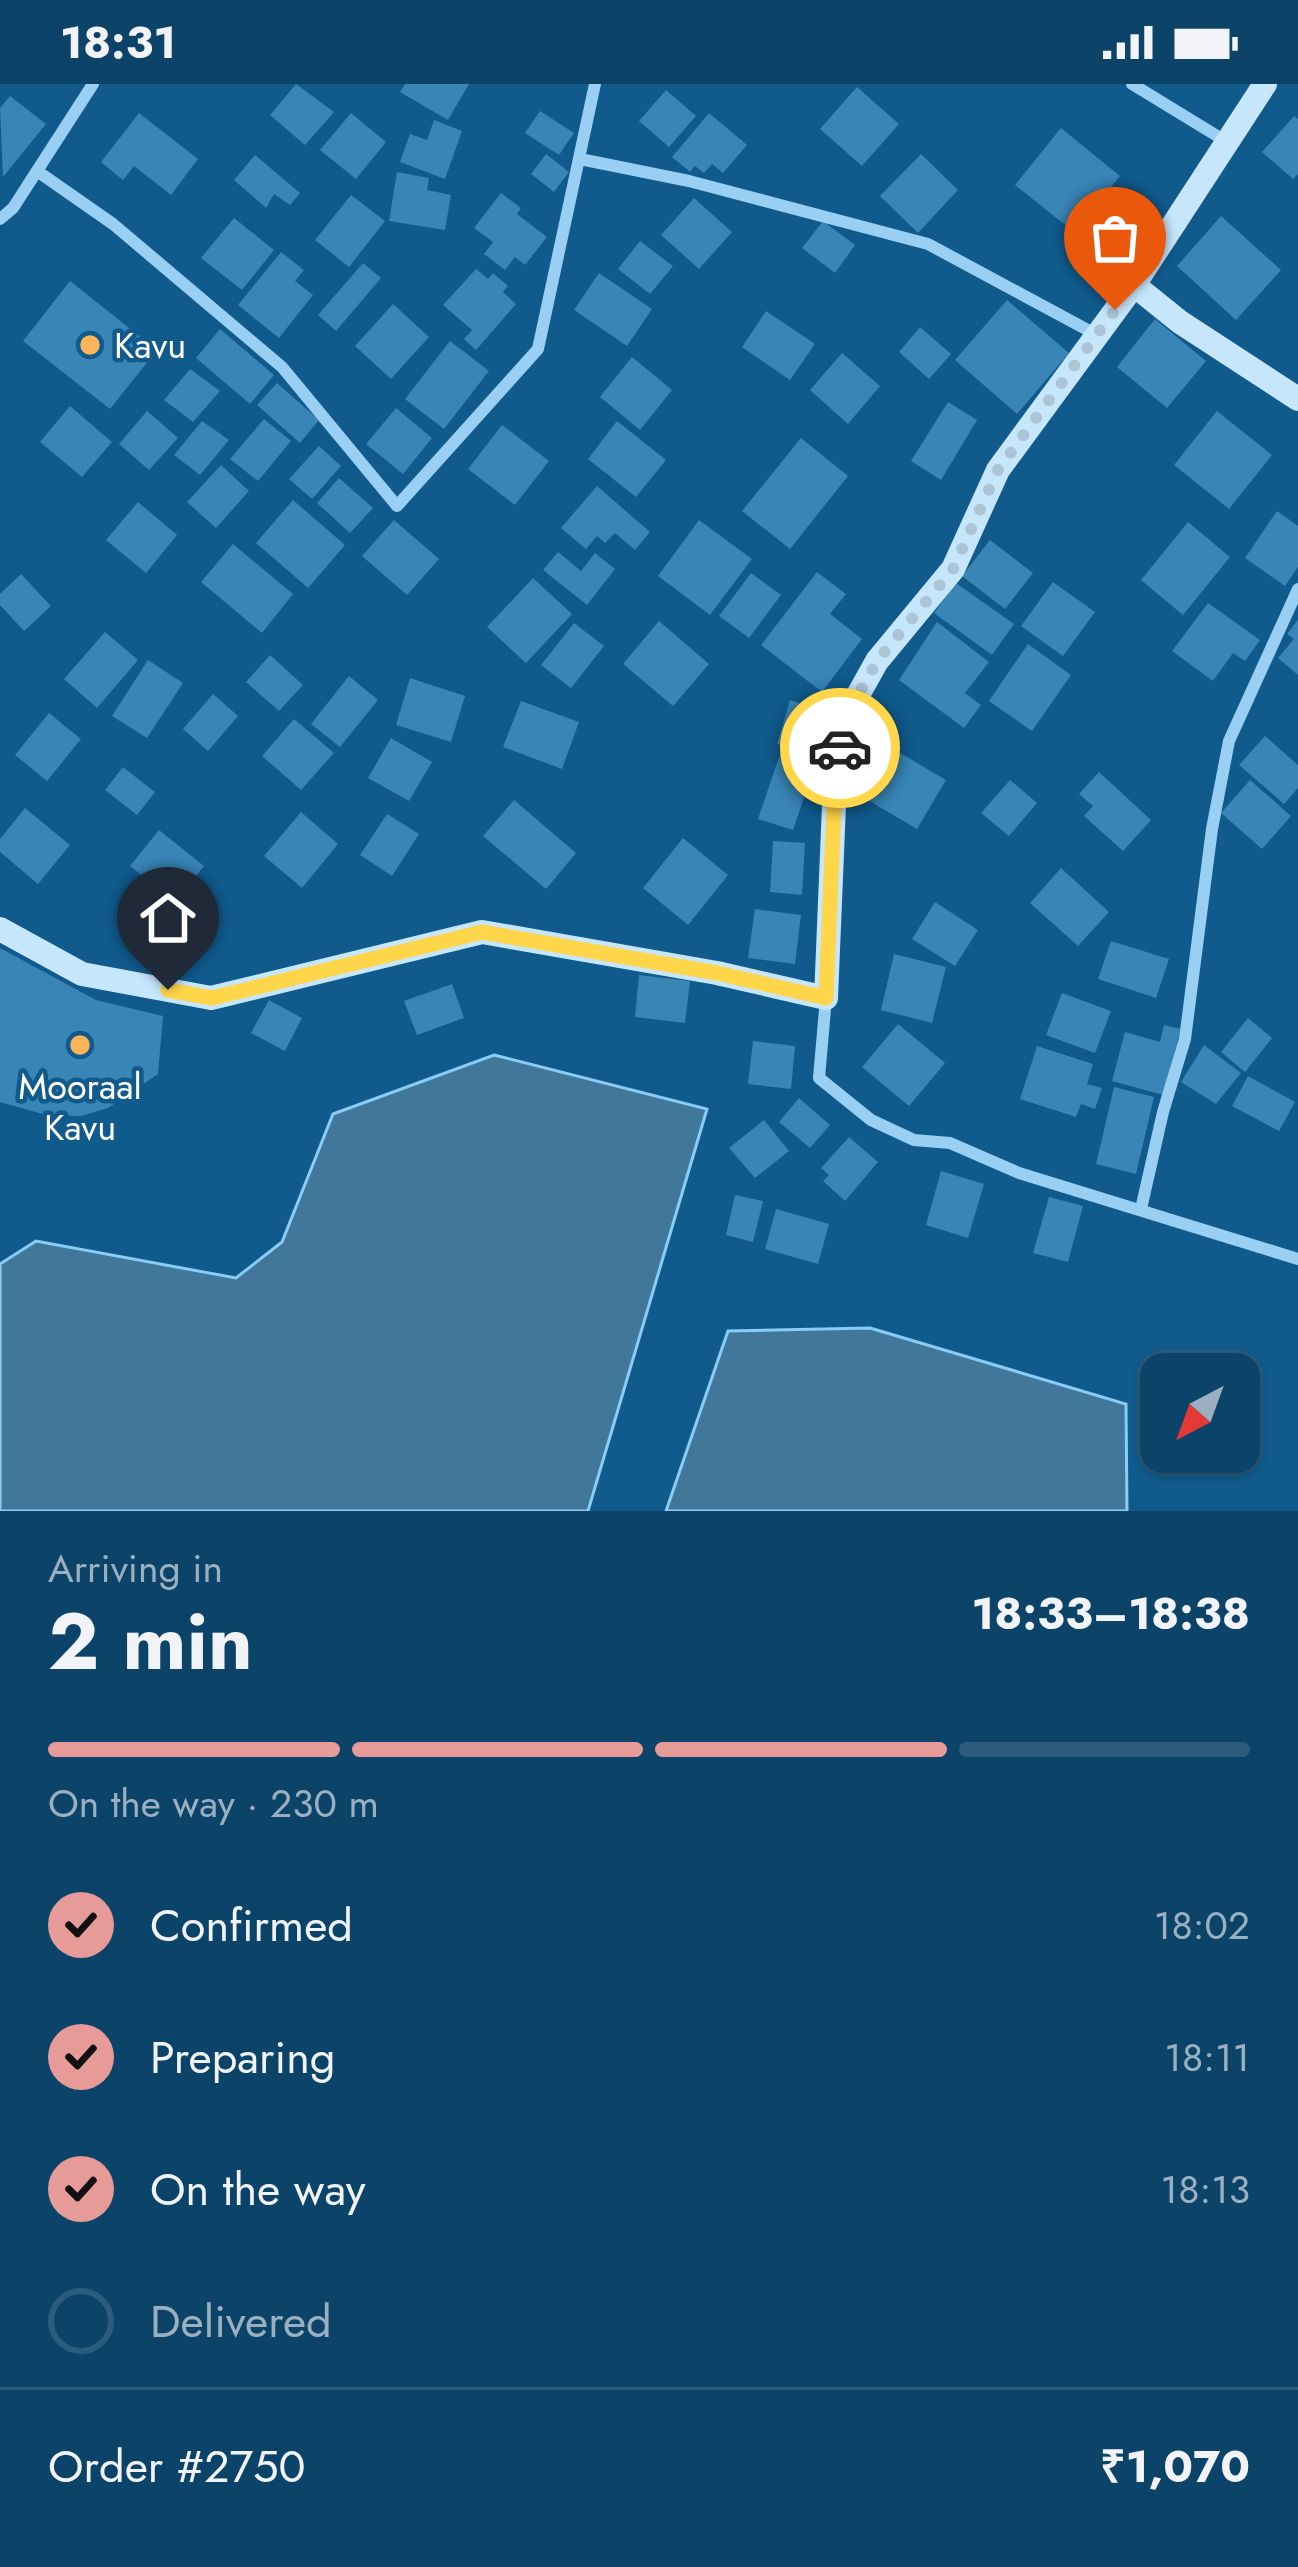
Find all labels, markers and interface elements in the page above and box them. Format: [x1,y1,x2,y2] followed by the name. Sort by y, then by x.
[60,10,176,75] text: 18:31
[1064,187,1166,310] pin
[1082,205,1148,271] icon: bag
[114,319,186,371] place label: Kavu
[77,332,103,358] marker: Kavu
[780,688,900,808] courier
[807,715,873,781] icon: car
[117,867,219,990] pin
[135,885,201,951] icon: home
[67,1032,93,1058] marker: Mooraal Kavu
[18,1060,142,1153] place label: Mooraal Kavu
[1140,1353,1260,1473] north arrow
[1140,1353,1260,1473] map controls
[48,1540,223,1597] text: Arriving in
[971,1581,1250,1646] text: 18:33–18:38
[48,1586,253,1698] text: 2 min
[48,1775,379,1832] text: On the way · 230 m
[48,1892,114,1958] icon: check
[150,1893,353,1958] text: Confirmed
[1154,1897,1250,1954] text: 18:02
[48,2024,114,2090] icon: check
[150,2025,335,2090] text: Preparing
[1164,2029,1250,2086] text: 18:11
[48,2156,114,2222] icon: check
[150,2157,366,2222] text: On the way
[1161,2161,1250,2218] text: 18:13
[150,2289,332,2354] text: Delivered
[48,2434,306,2499] text: Order #2750
[1100,2434,1250,2499] text: ₹1,070

